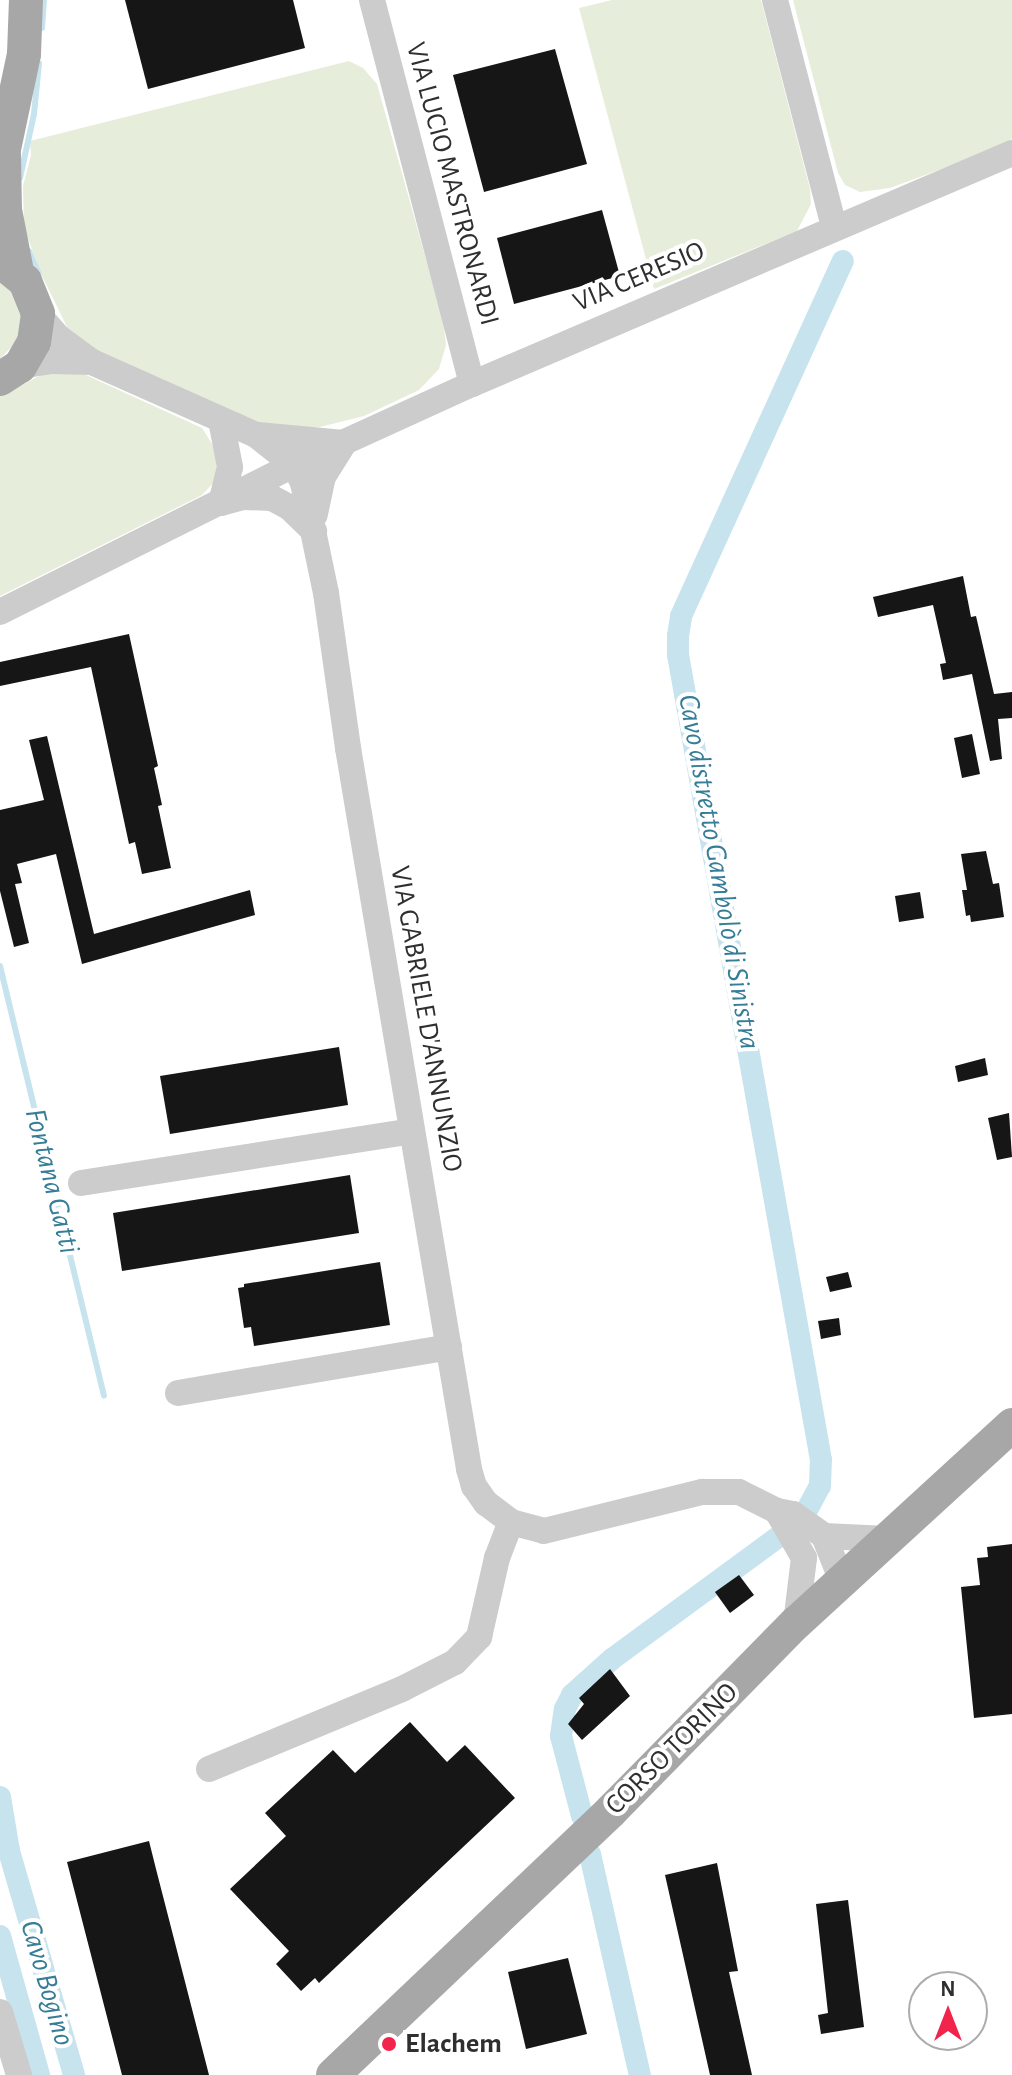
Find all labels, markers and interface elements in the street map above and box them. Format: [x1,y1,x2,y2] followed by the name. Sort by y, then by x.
[398,39,506,329] street label: VIA LUCIO MASTRONARDI
[568,234,710,320] street label: VIA CERESIO
[670,692,768,1052] water label: Cavo distretto Gambolò di Sinistra
[383,864,469,1174] street label: VIA GABRIELE D'ANNUNZIO
[17,1105,87,1257] water label: Fontana Gatti
[599,1676,745,1822] street label: CORSO TORINO
[12,1916,82,2050] water label: Cavo Bogino
[908,1971,988,2051] north arrow
[940,1978,956,2000] text: N
[405,2027,502,2061] place label: Elachem
[380,2035,398,2053] marker: Elachem

